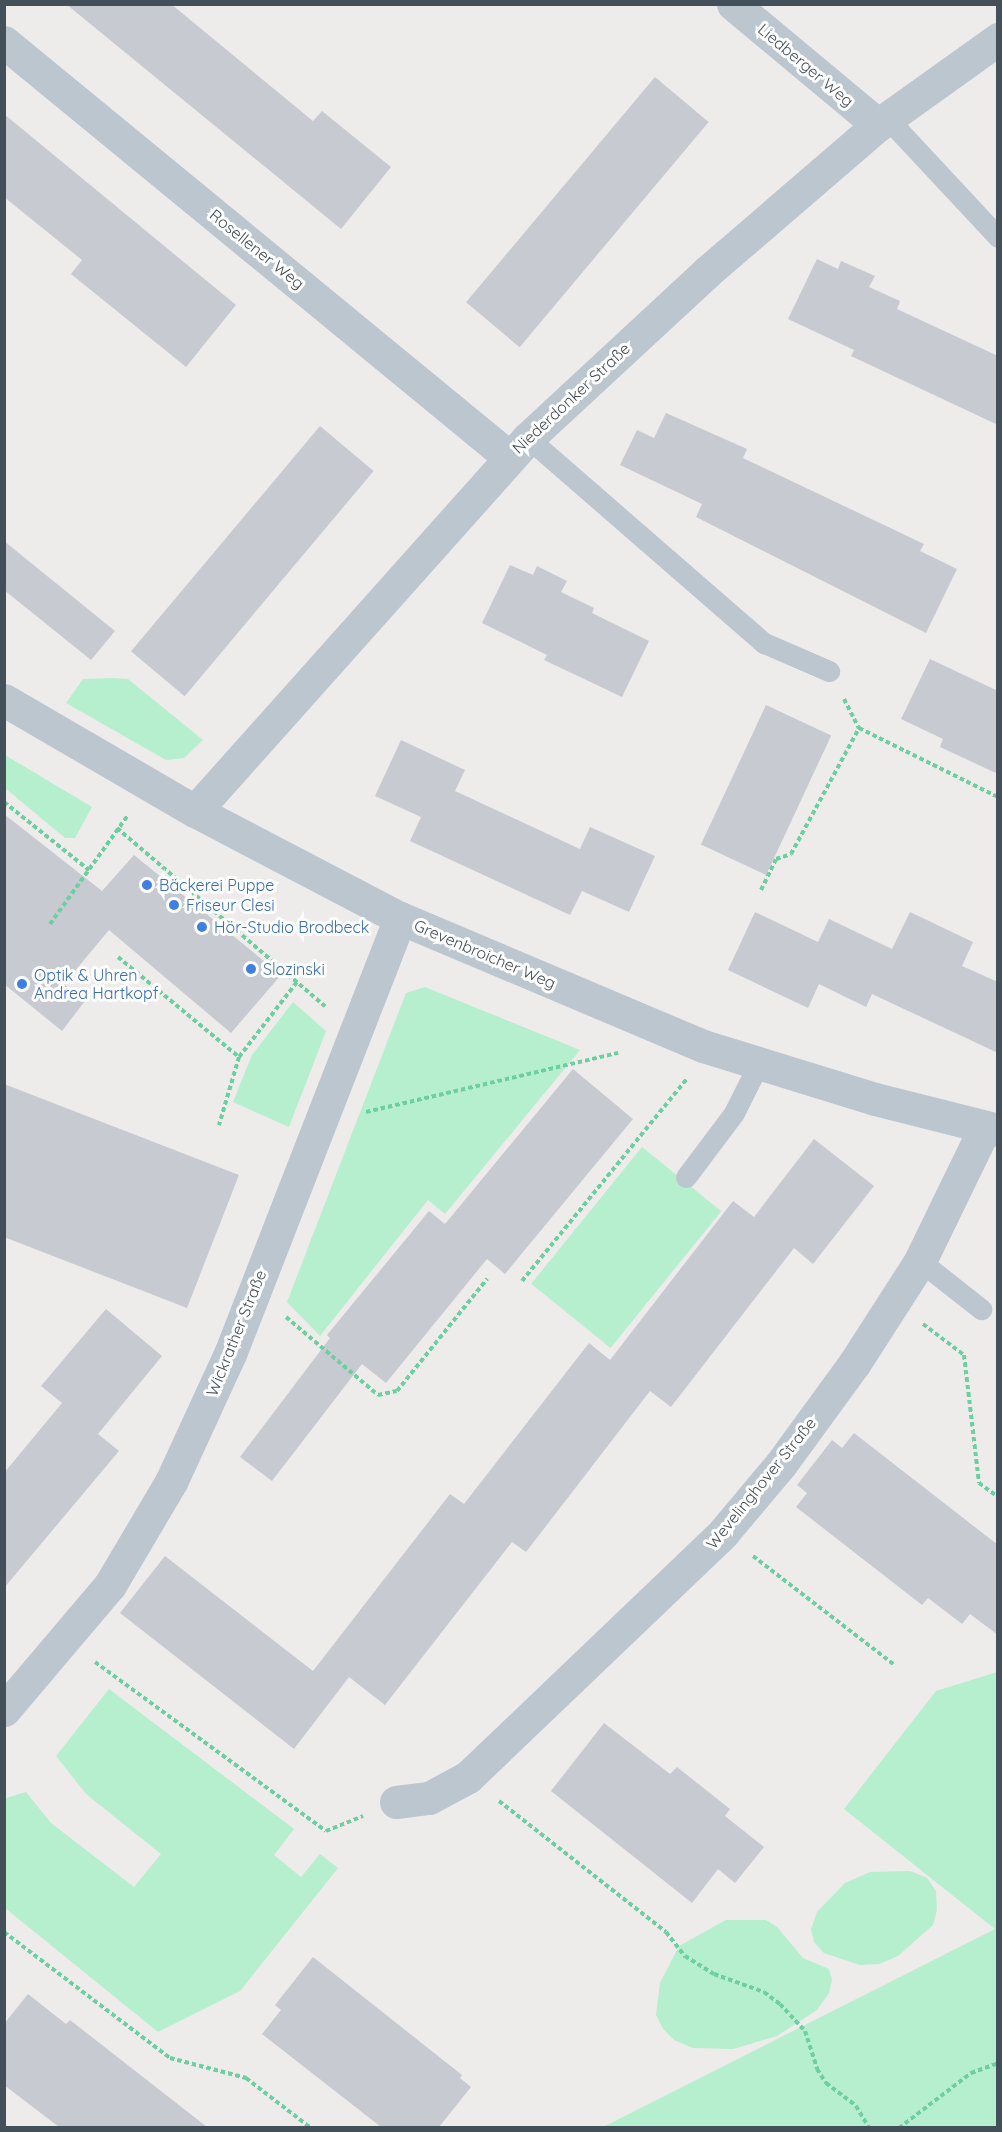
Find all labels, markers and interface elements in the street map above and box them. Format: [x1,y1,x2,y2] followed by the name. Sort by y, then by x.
[754,19,858,111] street label: Liedberger Weg
[206,205,308,293] street label: Rosellener Weg
[508,339,634,457] street label: Niederdonker Straße
[159,875,274,895] place label: Bäckerei Puppe
[140,878,154,892] marker: Bäckerei Puppe
[186,895,275,915] place label: Friseur Clesi
[167,898,181,912] marker: Friseur Clesi
[411,915,559,993] street label: Grevenbroicher Weg
[214,917,369,937] place label: Hör-Studio Brodbeck
[195,920,209,934] marker: Hör-Studio Brodbeck
[263,959,325,979] place label: Slozinski
[244,962,258,976] marker: Slozinski
[34,965,158,1003] place label: Optik & Uhren Andrea Hartkopf
[15,977,29,991] marker: Optik & Uhren Andrea Hartkopf
[202,1267,270,1399] street label: Wickrather Straße
[702,1413,820,1553] street label: Wevelinghover Straße

